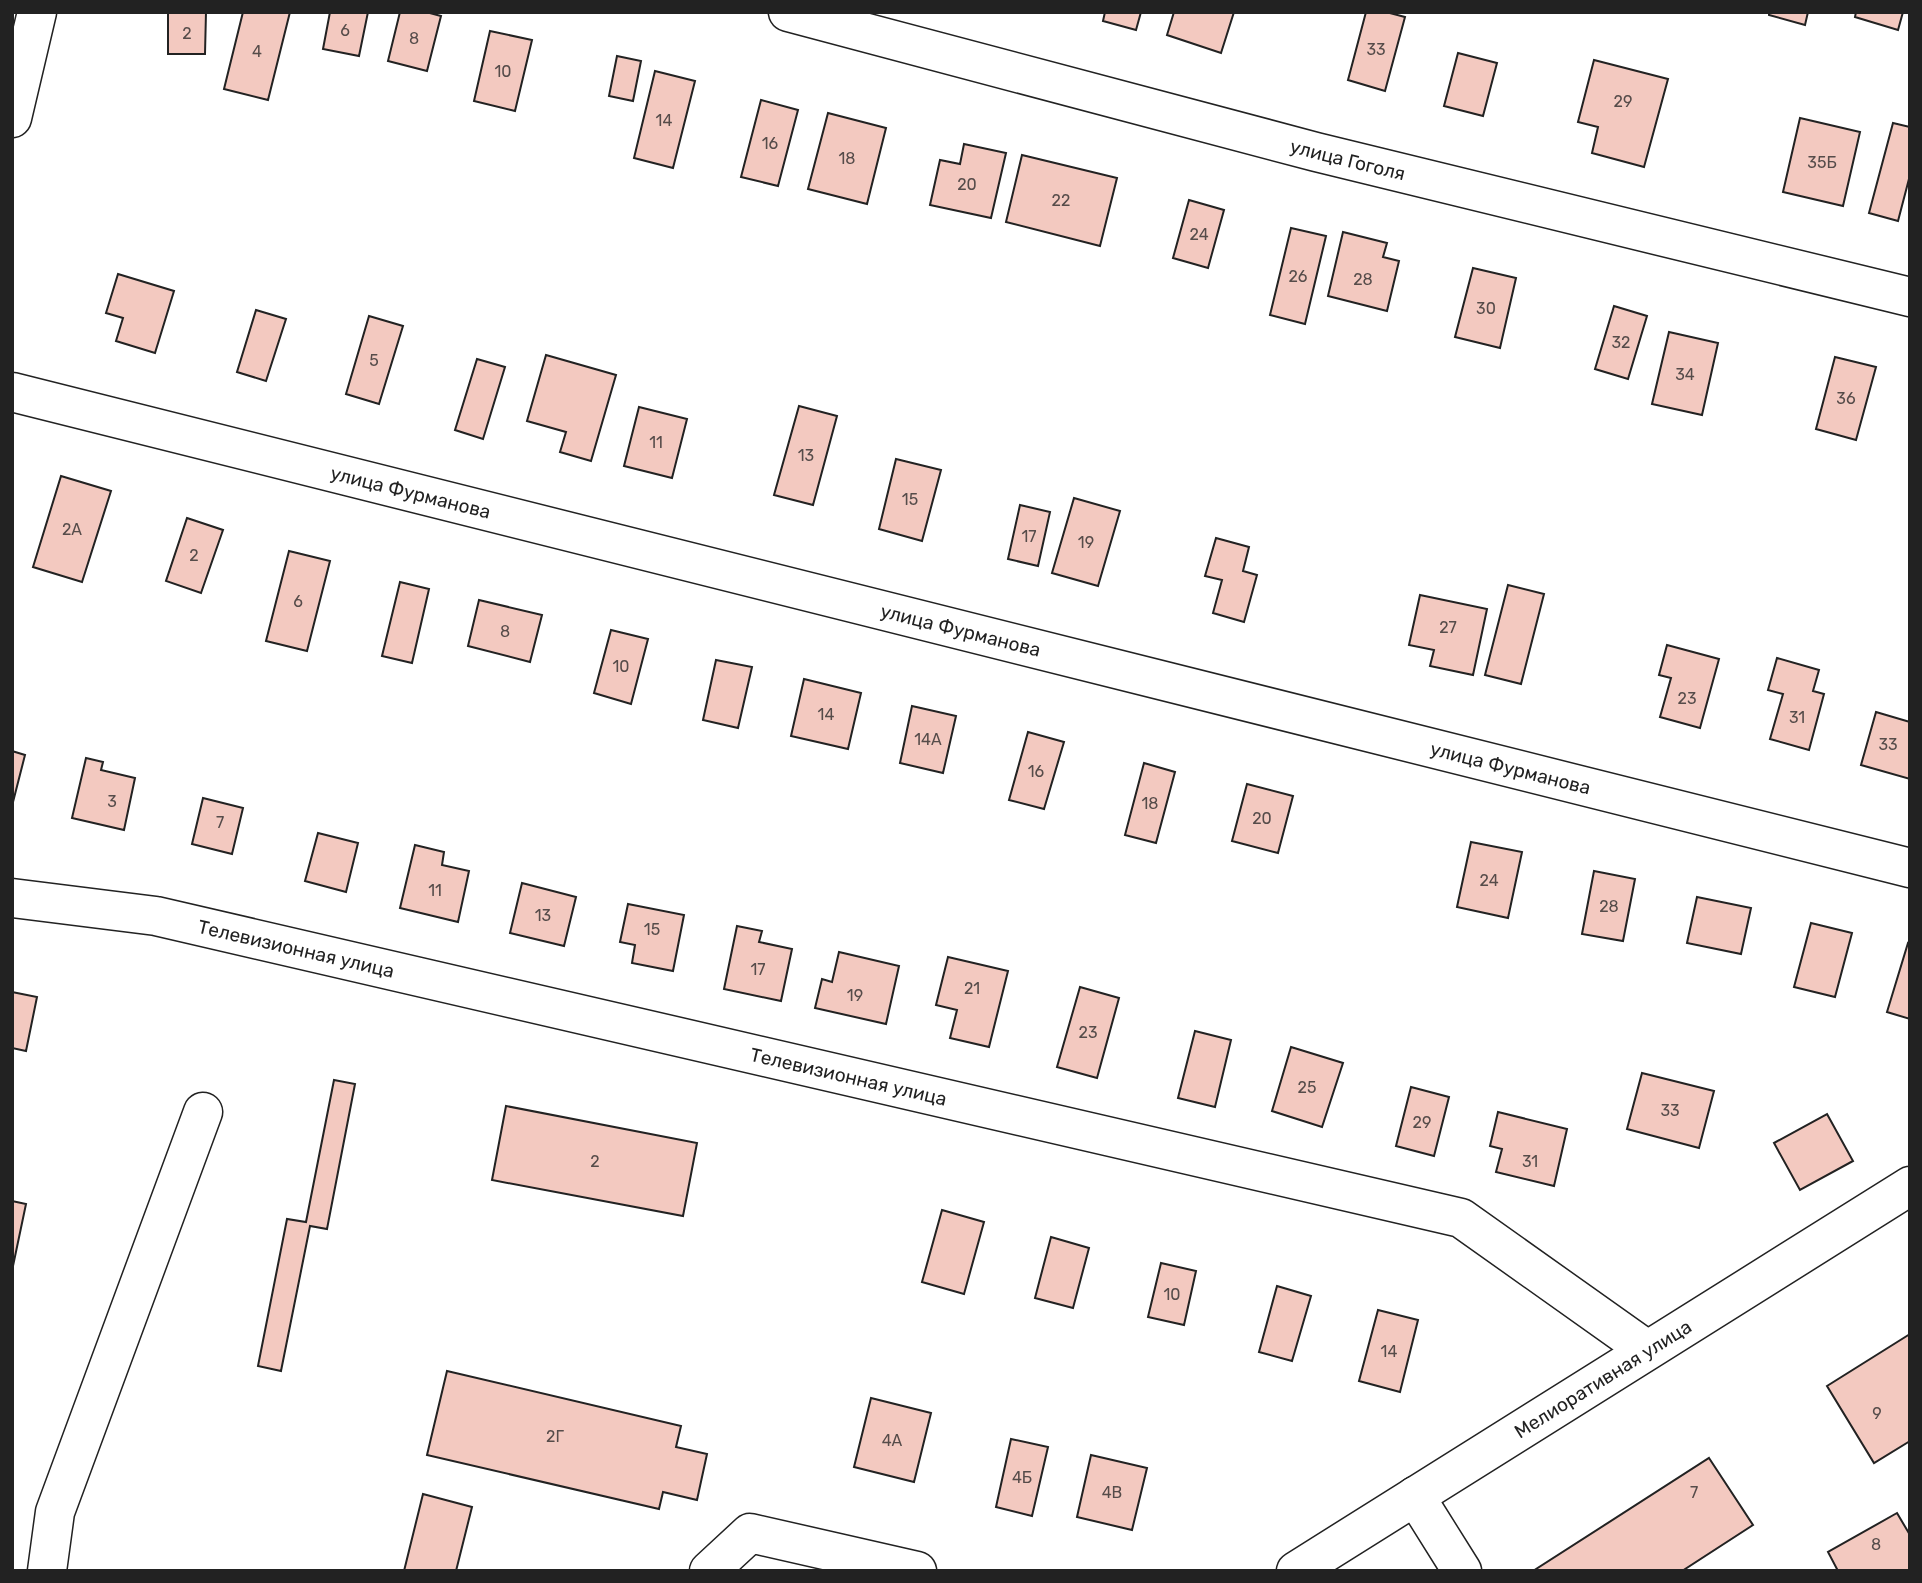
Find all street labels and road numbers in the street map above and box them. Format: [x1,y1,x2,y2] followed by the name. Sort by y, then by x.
[1288,135,1408,185] street label: улица Гоголя
[328,461,493,524] street label: улица Фурманова
[878,599,1043,662] street label: улица Фурманова
[1428,737,1593,799] street label: улица Фурманова
[196,915,397,983] street label: Телевизионная улица
[748,1043,949,1111] street label: Телевизионная улица
[1510,1315,1696,1443] street label: Мелиоративная улица

